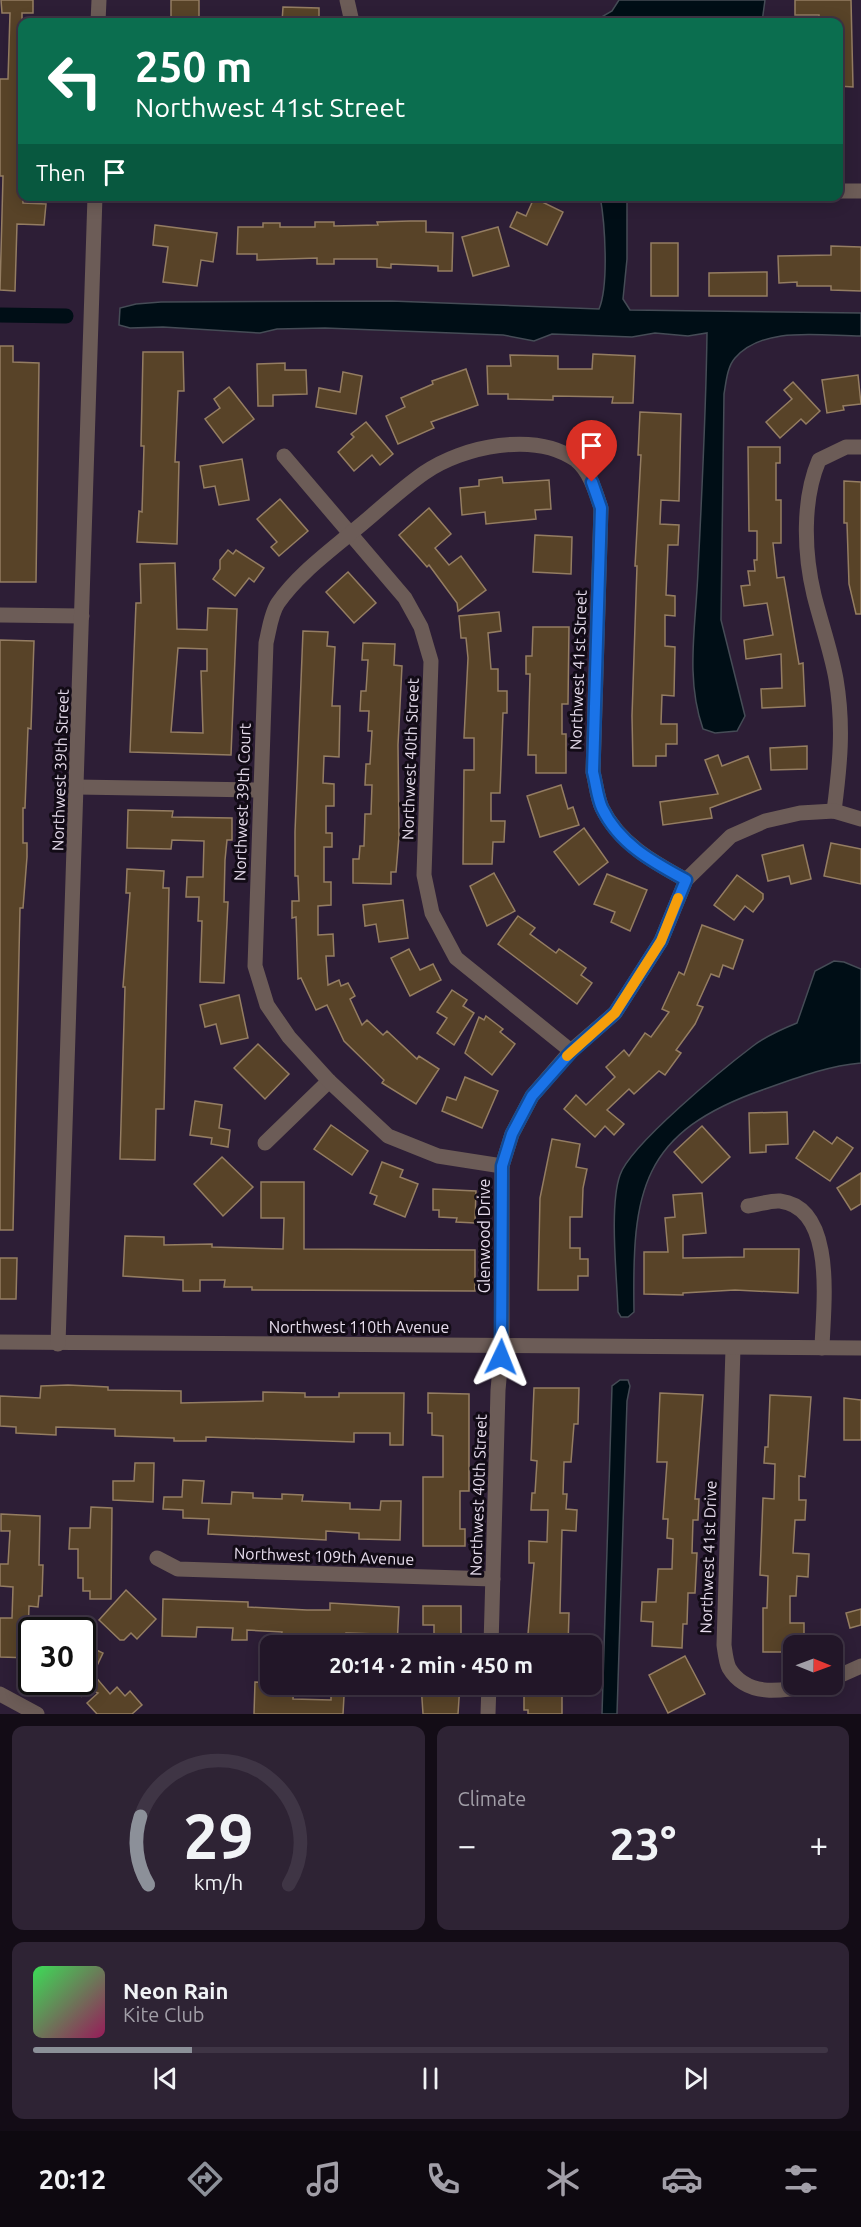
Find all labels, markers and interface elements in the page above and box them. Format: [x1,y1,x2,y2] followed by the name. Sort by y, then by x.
[36,42,114,120] icon: left
[135,43,252,90] text: 250 m
[135,92,405,122] text: Northwest 41st Street
[98,156,131,189] icon: arrive
[36,160,86,185] text: Then
[566,420,617,482] pin
[575,429,608,462] icon: arrive
[566,589,590,750] street label: Northwest 41st Street
[398,677,422,840] street label: Northwest 40th Street
[48,688,72,851] street label: Northwest 39th Street
[230,722,254,881] street label: Northwest 39th Court
[475,1179,493,1293] street label: Glenwood Drive
[269,1318,449,1336] street label: Northwest 110th Avenue
[469,1325,533,1389] position arrow
[466,1413,490,1576] street label: Northwest 40th Street
[696,1480,720,1634] street label: Northwest 41st Drive
[234,1544,414,1568] street label: Northwest 109th Avenue
[18,1617,96,1695] speed limit sign: 30
[783,1635,843,1695] north arrow
[783,1635,843,1695] map controls
[329,1652,533,1677] text: 20:14 · 2 min · 450 m
[458,1787,526,1810] text: Climate
[183,1801,253,1871] text: 29
[609,1818,676,1869] text: 23°
[458,1826,476,1863] text: −
[809,1826,828,1863] text: +
[193,1870,243,1894] text: km/h
[123,1978,228,2003] text: Neon Rain
[123,2003,205,2026] text: Kite Club
[149,2062,182,2095] icon: previous
[414,2062,447,2095] icon: pause
[679,2062,712,2095] icon: next
[184,2158,226,2200] icon: directions
[303,2158,345,2200] icon: music
[422,2158,464,2200] icon: phone
[542,2158,584,2200] icon: climate
[661,2158,703,2200] icon: car
[780,2158,822,2200] icon: filters
[39,2164,106,2194] text: 20:12

